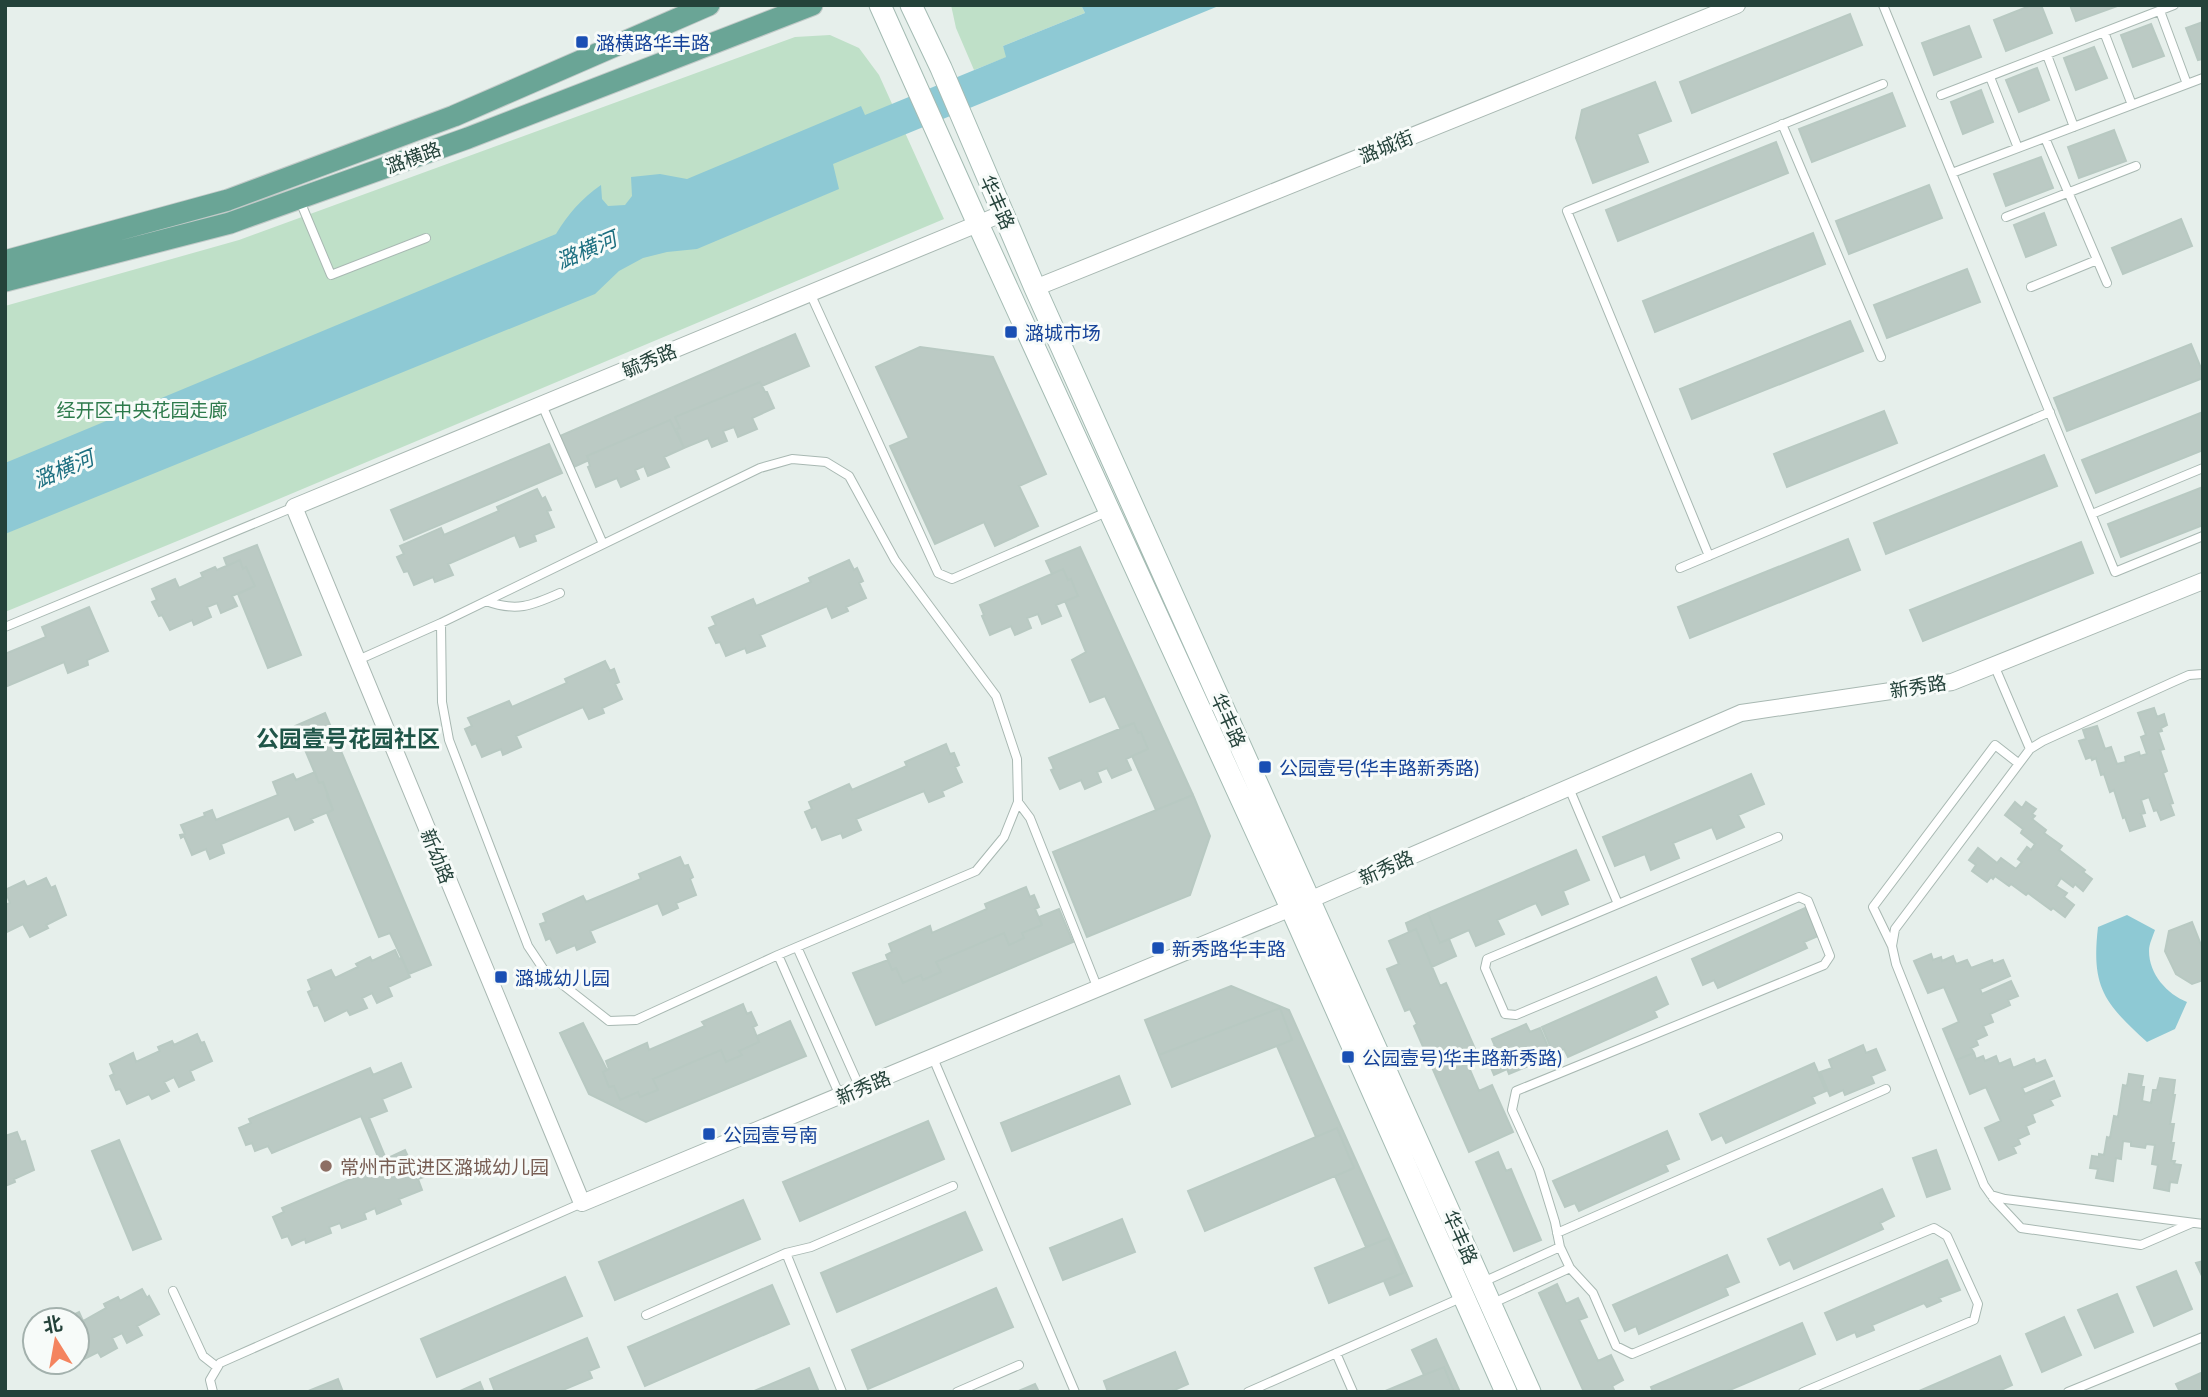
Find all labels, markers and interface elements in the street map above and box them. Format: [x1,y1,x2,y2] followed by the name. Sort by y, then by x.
[596,31,710,54] place label: 潞横路华丰路
[574,34,590,50] marker: 潞横路华丰路
[1355,125,1417,167] street label: 潞城街
[382,136,444,178] street label: 潞横路
[976,171,1020,233] street label: 华丰路
[552,224,624,273] water label: 潞横河
[1025,321,1101,344] place label: 潞城市场
[1003,324,1019,340] marker: 潞城市场
[618,338,680,382] street label: 毓秀路
[56,398,228,421] park label: 经开区中央花园走廊
[29,443,101,492] water label: 潞横河
[1888,670,1948,702] street label: 新秀路
[1207,689,1251,751] street label: 华丰路
[256,724,440,752] district label: 公园壹号花园社区
[1279,756,1479,779] place label: 公园壹号(华丰路新秀路)
[1257,759,1273,775] marker: 公园壹号(华丰路新秀路)
[417,825,459,887] street label: 新幼路
[1355,845,1417,889] street label: 新秀路
[1172,937,1286,960] place label: 新秀路华丰路
[1150,940,1166,956] marker: 新秀路华丰路
[515,966,610,989] place label: 潞城幼儿园
[493,969,509,985] marker: 潞城幼儿园
[1362,1046,1562,1069] place label: 公园壹号)华丰路新秀路)
[1340,1049,1356,1065] marker: 公园壹号)华丰路新秀路)
[832,1065,894,1109] street label: 新秀路
[723,1123,818,1146] place label: 公园壹号南
[701,1126,717,1142] marker: 公园壹号南
[340,1155,549,1178] place label: 常州市武进区潞城幼儿园
[318,1158,334,1174] marker: 常州市武进区潞城幼儿园
[1439,1206,1483,1268] street label: 华丰路
[21,1306,91,1376] north arrow
[41,1311,64,1337] text: 北

